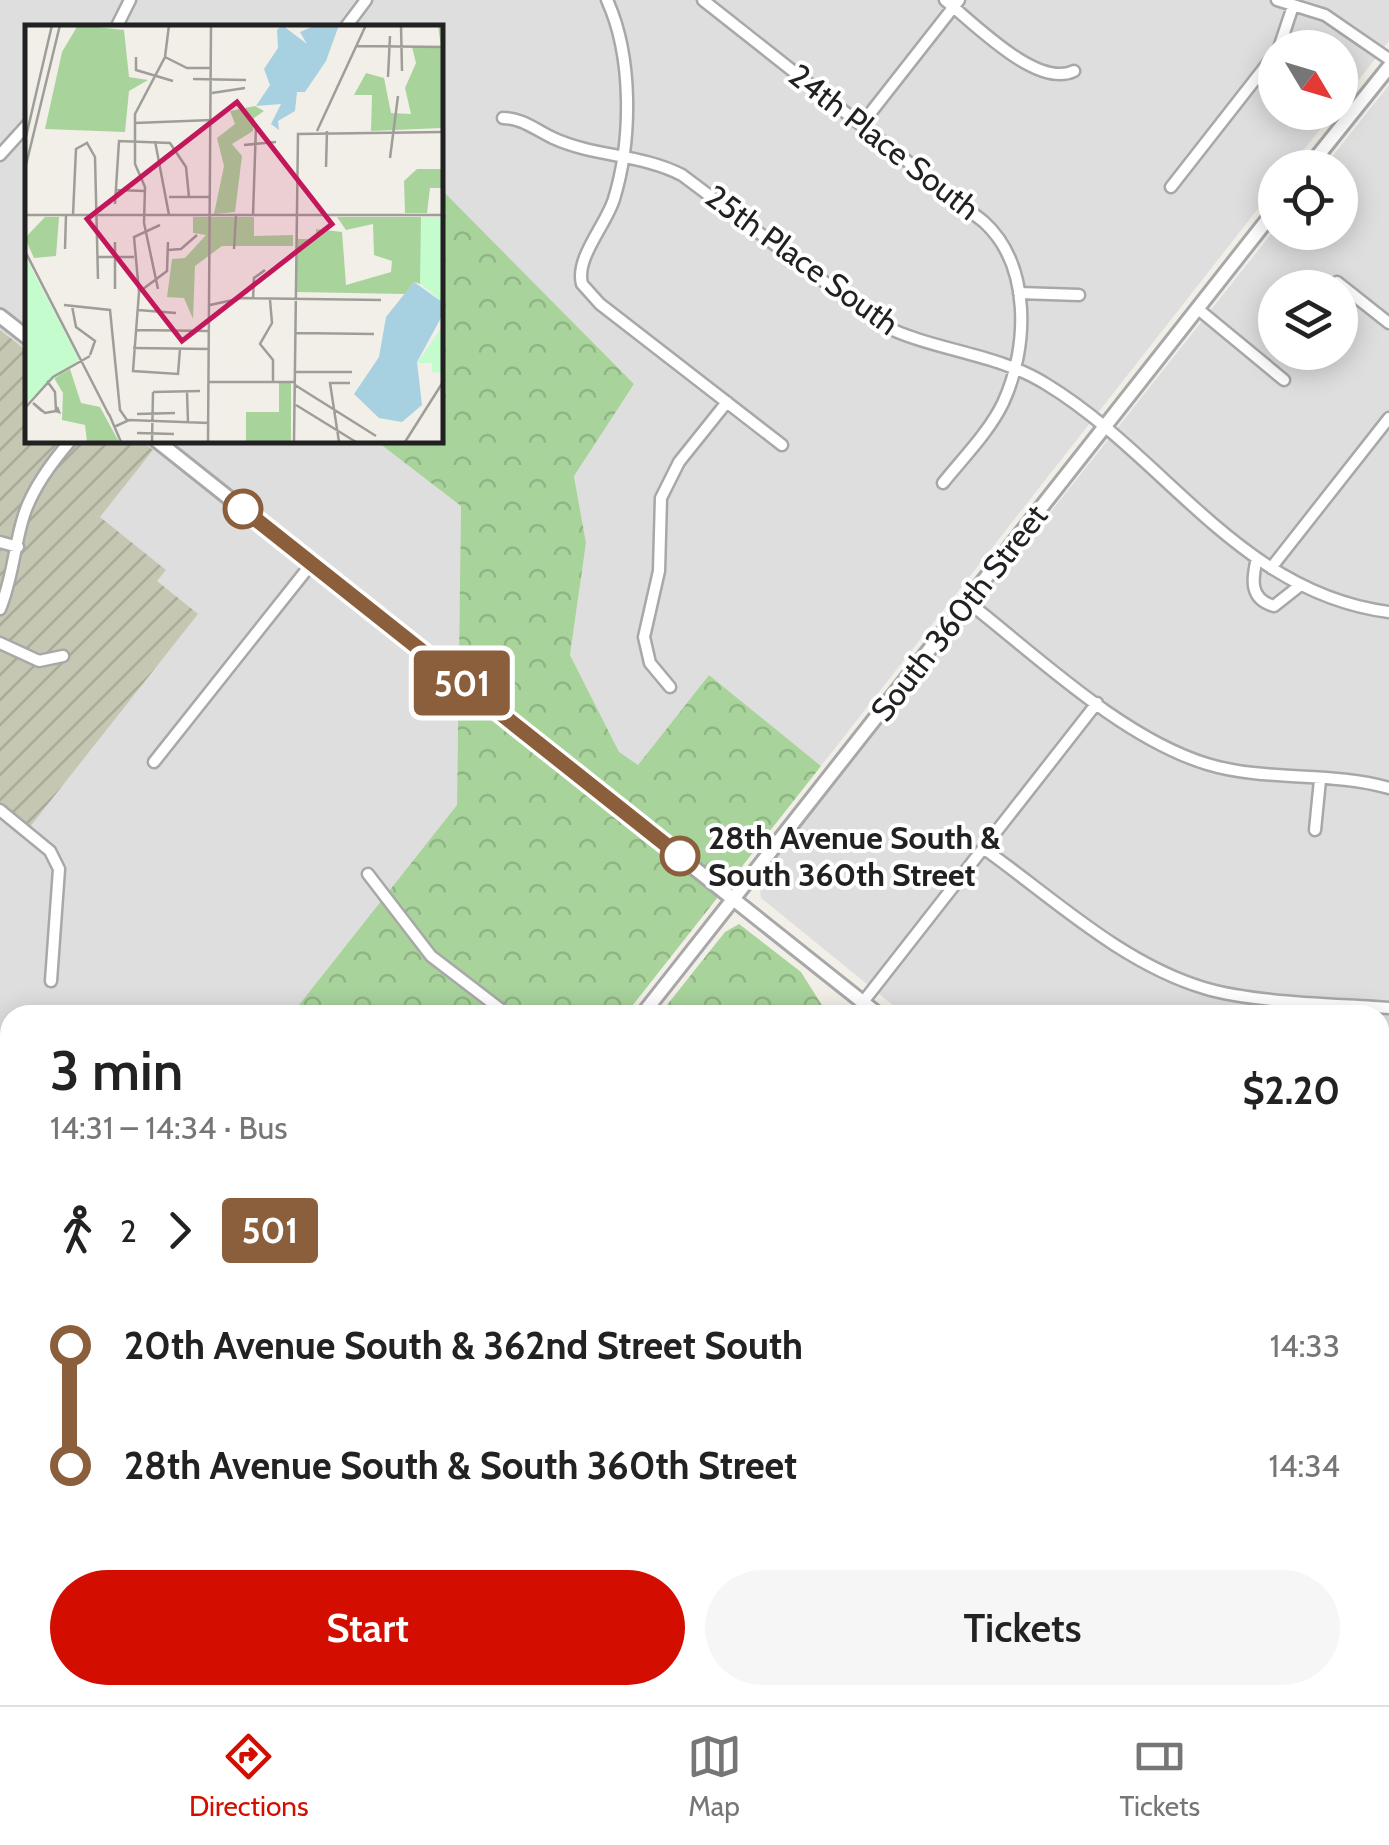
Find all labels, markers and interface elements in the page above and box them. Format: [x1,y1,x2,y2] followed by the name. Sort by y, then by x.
[25,25,442,442] inset map
[1258,30,1358,130] north arrow
[1258,30,1358,370] map controls
[781,55,987,228] street label: 24th Place South
[1258,150,1358,250] button: locate
[698,176,907,343] street label: 25th Place South
[1258,270,1358,370] button: layers
[224,490,262,528] unlabelled marker
[862,497,1055,729] street label: South 360th Street
[404,650,520,716] line badge: 501
[434,662,490,705] text: 501
[708,818,1000,894] place label: 28th Avenue South & South 360th Street
[661,837,699,875] marker: 28th Avenue South & South 360th Street
[50,1037,183,1104] text: 3 min
[1242,1067,1340,1114] text: $2.20
[50,1108,288,1147] text: 14:31 – 14:34 · Bus
[50,1203,105,1258] icon: walk
[152,1203,207,1258] icon: forward
[242,1209,298,1252] text: 501
[120,1211,137,1250] text: 2
[124,1322,803,1369] text: 20th Avenue South & 362nd Street South
[1270,1326,1340,1365] text: 14:33
[124,1442,797,1489] text: 28th Avenue South & South 360th Street
[1269,1446,1340,1485] text: 14:34
[50,1570,685,1685] button: Start
[705,1570,1340,1685] button: Tickets
[189,1729,309,1823] tab: Directions
[687,1729,742,1823] tab: Map
[1119,1729,1200,1823] tab: Tickets

